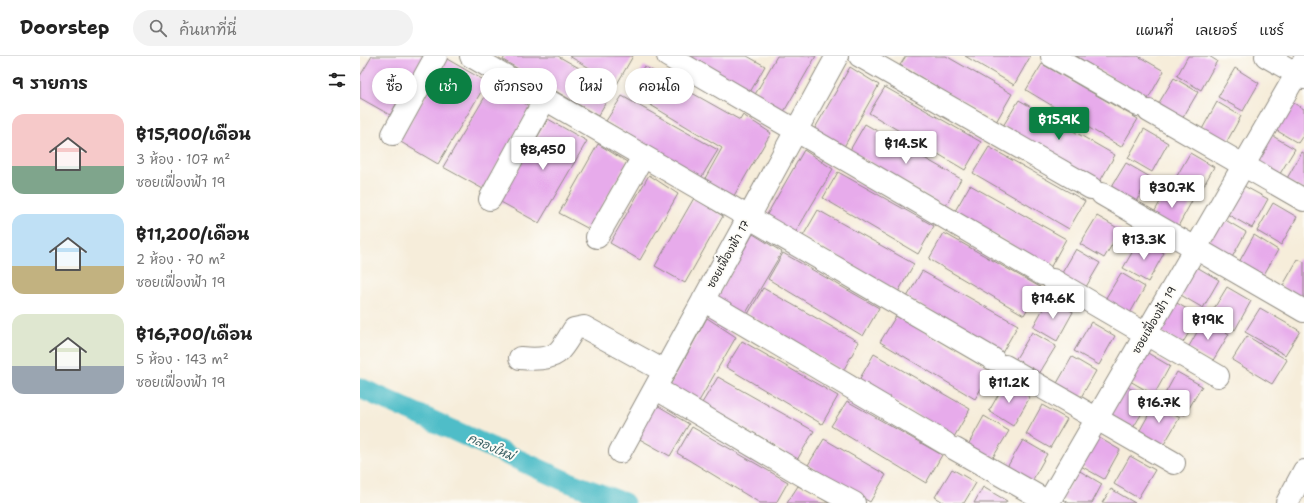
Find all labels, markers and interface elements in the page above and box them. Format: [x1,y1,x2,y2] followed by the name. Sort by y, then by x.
[133,10,413,46] search box
[20,15,109,40] text: Doorstep
[147,17,169,39] icon: search
[179,20,236,40] text: ค้นหาที่นี่
[1135,21,1173,39] text: แผนที่
[1195,21,1237,39] text: เลเยอร์
[1259,21,1284,39] text: แชร์
[372,68,417,104] chip: ซื้อ
[425,68,472,104] chip: เช่า
[480,68,557,104] chip: ตัวกรอง
[565,68,617,104] chip: ใหม่
[625,68,694,104] chip: คอนโด
[326,69,348,91] icon: filters
[12,72,88,94] text: 9 รายการ
[1026,107,1092,141] pin: ฿15.9K
[1038,111,1080,128] text: ฿15.9K
[136,123,251,145] text: ฿15,900/เดือน
[44,130,92,178] icon: home
[873,131,939,165] pin: ฿14.5K
[885,135,927,152] text: ฿14.5K
[510,137,576,171] pin: ฿8,450
[520,141,566,158] text: ฿8,450
[136,151,230,168] text: 3 ห้อง · 107 m²
[136,174,226,191] text: ซอยเฟื่องฟ้า 19
[1139,175,1205,209] pin: ฿30.7K
[1149,179,1195,196] text: ฿30.7K
[700,215,753,291] street label: ซอยเฟื่องฟ้า 17
[136,223,249,245] text: ฿11,200/เดือน
[1111,227,1177,261] pin: ฿13.3K
[44,230,92,278] icon: home
[1122,231,1166,248] text: ฿13.3K
[136,251,226,268] text: 2 ห้อง · 70 m²
[136,274,226,291] text: ซอยเฟื่องฟ้า 19
[1126,282,1180,357] street label: ซอยเฟื่องฟ้า 19
[1020,286,1086,320] pin: ฿14.6K
[1031,290,1075,307] text: ฿14.6K
[1184,307,1232,341] pin: ฿19K
[1192,311,1224,328] text: ฿19K
[136,323,252,345] text: ฿16,700/เดือน
[44,330,92,378] icon: home
[136,351,229,368] text: 5 ห้อง · 143 m²
[976,370,1042,404] pin: ฿11.2K
[136,374,226,391] text: ซอยเฟื่องฟ้า 19
[989,374,1029,391] text: ฿11.2K
[1126,390,1192,424] pin: ฿16.7K
[1138,394,1180,411] text: ฿16.7K
[465,430,518,465] water label: คลองใหม่

